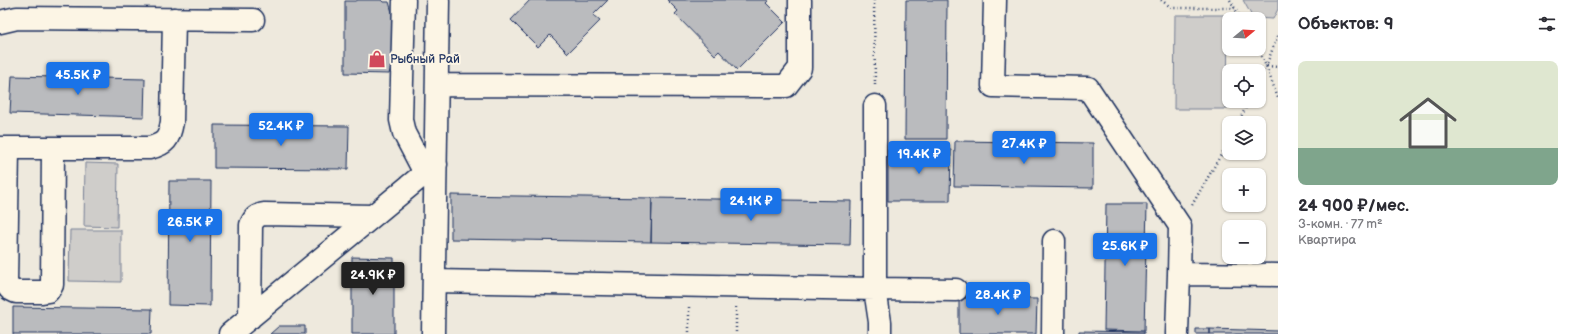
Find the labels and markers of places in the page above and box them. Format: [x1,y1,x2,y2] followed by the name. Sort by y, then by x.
[367,49,387,69] shop icon: Рыбный Рай
[390,52,460,67] place label: Рыбный Рай
[41,62,115,96] pin: 45.5K ₽
[244,113,318,147] pin: 52.4K ₽
[987,131,1061,165] pin: 27.4K ₽
[882,141,956,175] pin: 19.4K ₽
[714,188,788,222] pin: 24.1K ₽
[153,209,227,243] pin: 26.5K ₽
[1088,233,1162,267] pin: 25.6K ₽
[336,262,410,296] pin: 24.9K ₽
[961,282,1035,316] pin: 28.4K ₽

